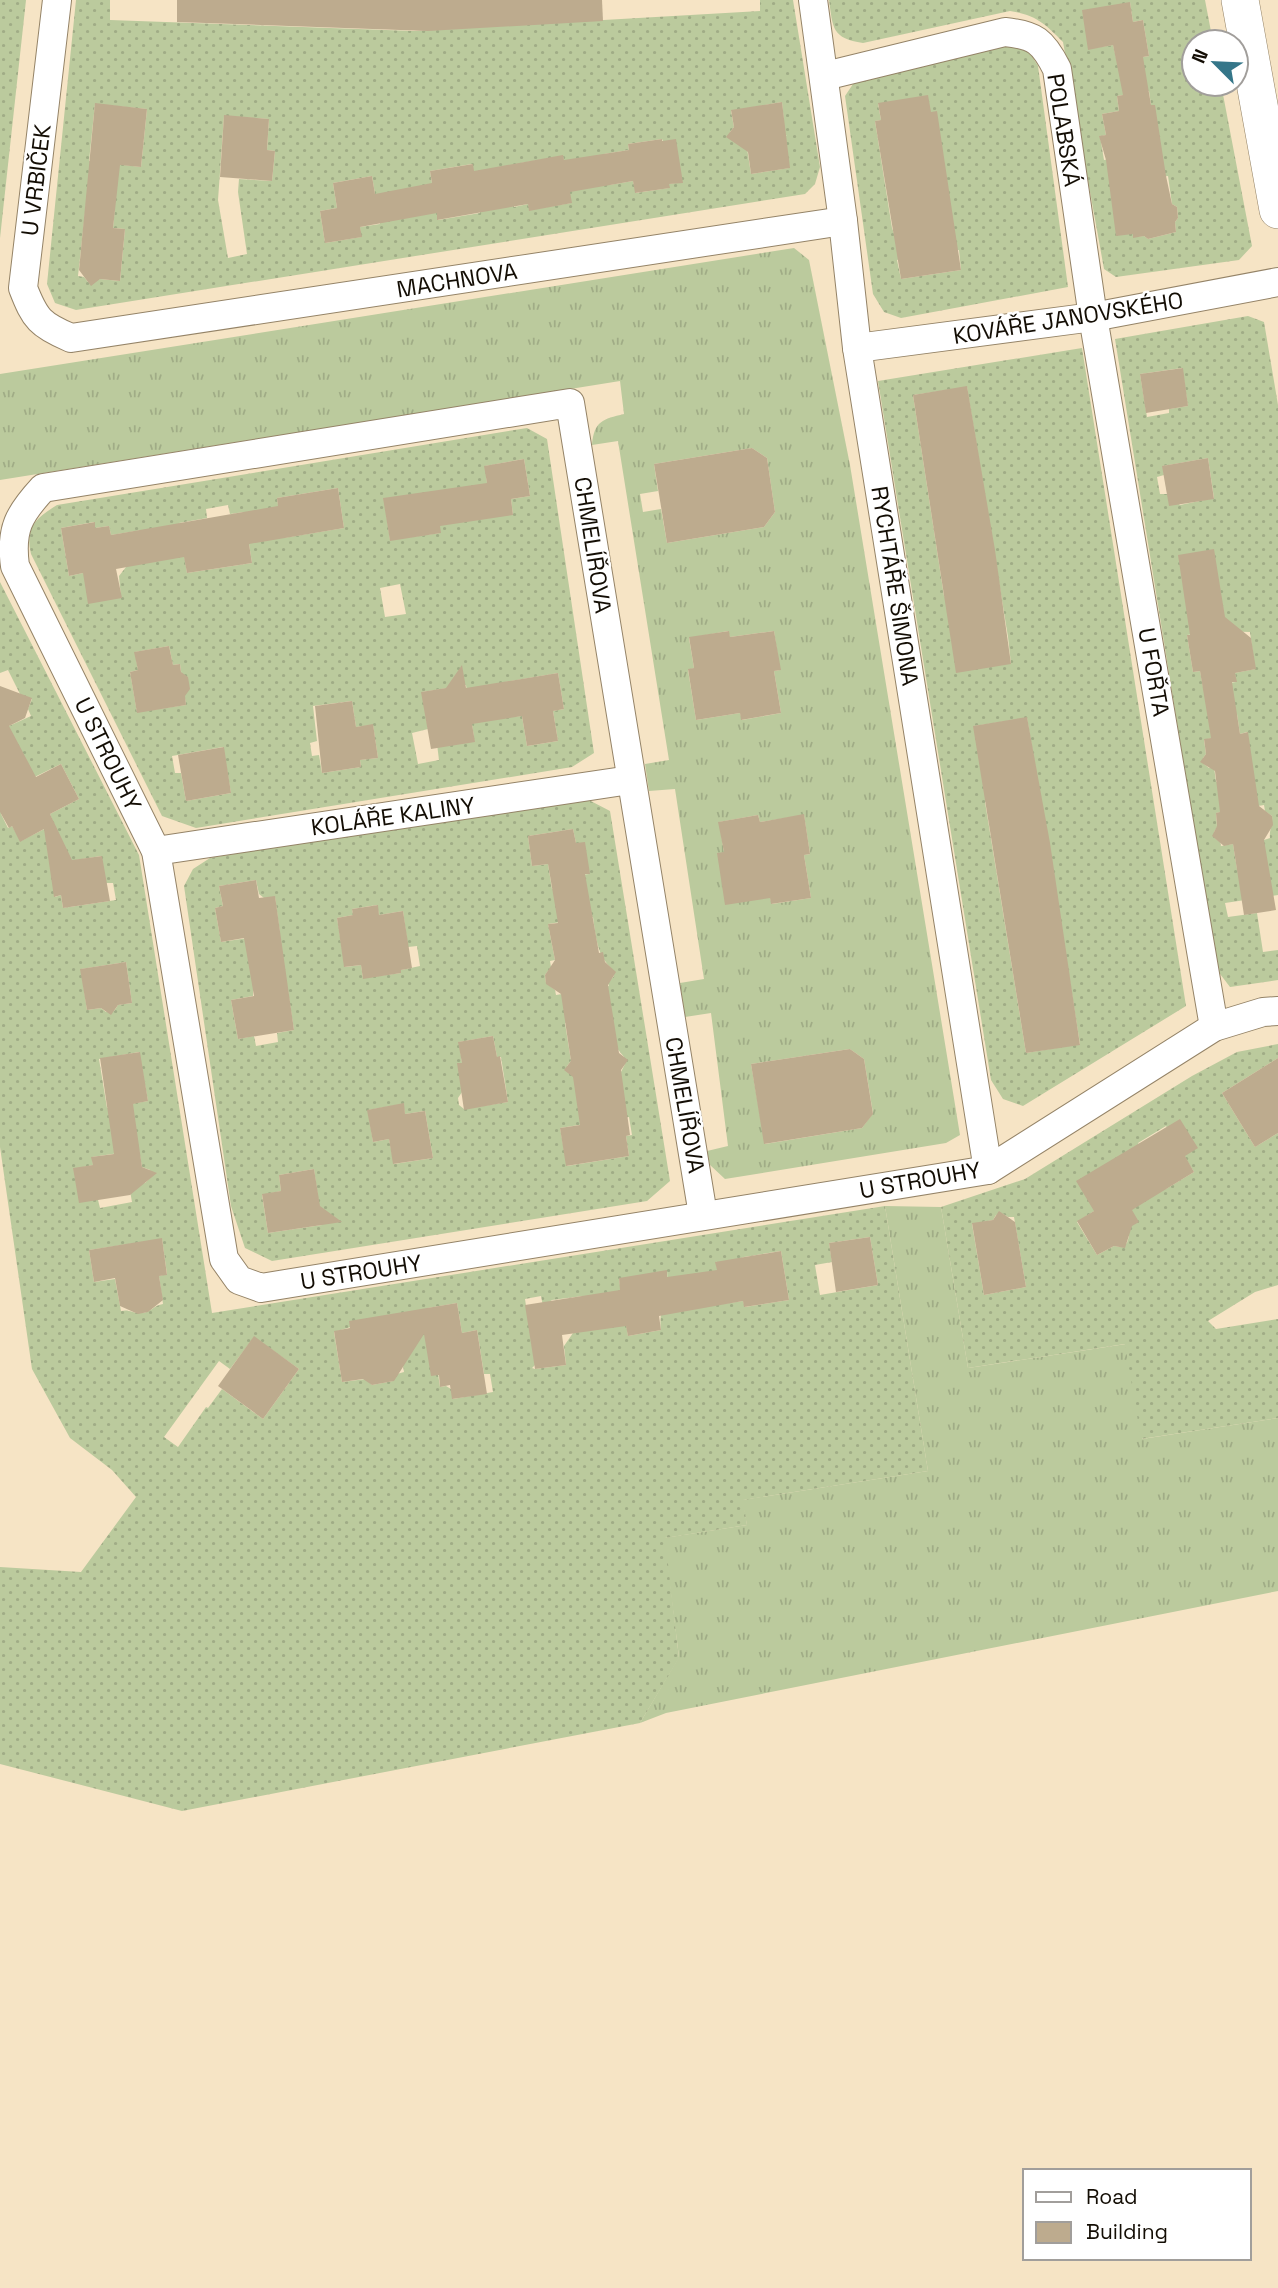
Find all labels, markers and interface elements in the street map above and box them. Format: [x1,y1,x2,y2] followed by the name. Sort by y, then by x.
[1180,28,1250,98] north arrow
[1186,45,1214,67] text: N
[1040,71,1088,189] street label: POLABSKÁ
[14,122,58,238] street label: U VRBIČEK
[394,256,520,304] street label: MACHNOVA
[951,285,1185,351] street label: KOVÁŘE JANOVSKÉHO
[567,475,619,615] street label: CHMELÍŘOVA
[864,484,926,688] street label: RYCHTÁŘE ŠIMONA
[1131,625,1177,719] street label: U FOŘTA
[68,692,148,816] street label: U STROUHY
[309,790,477,842] street label: KOLÁŘE KALINY
[658,1034,712,1176] street label: CHMELÍŘOVA
[857,1155,983,1205] street label: U STROUHY
[298,1248,424,1296] street label: U STROUHY
[1023,2169,1250,2260] legend
[1086,2183,1138,2210] text: Road
[1086,2218,1168,2245] text: Building

